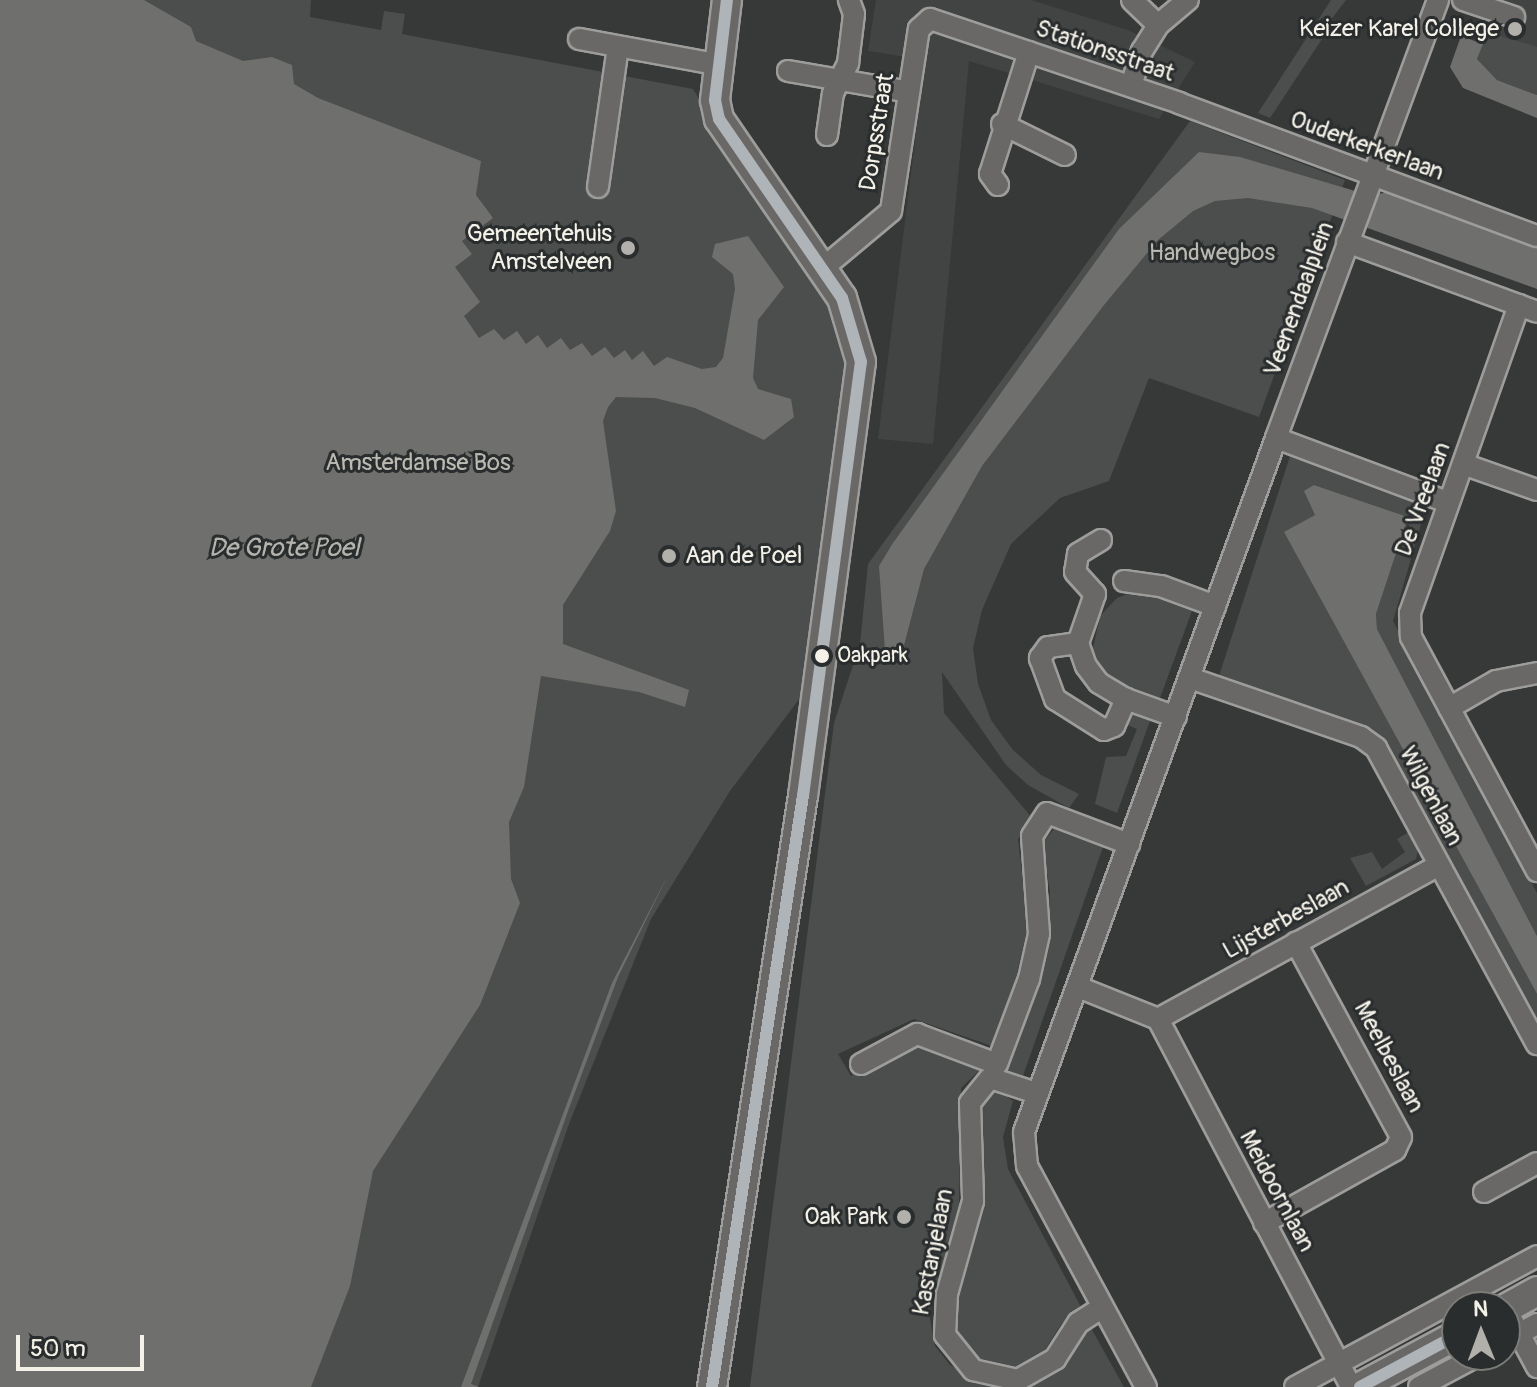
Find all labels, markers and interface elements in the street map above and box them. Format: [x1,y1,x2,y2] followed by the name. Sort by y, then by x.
[1032,14,1178,88] street label: Stationsstraat
[1299,15,1499,43] place label: Keizer Karel College
[1506,20,1524,38] marker: Keizer Karel College
[853,71,901,193] street label: Dorpsstraat
[1286,105,1448,187] street label: Ouderkerkerlaan
[1258,218,1340,380] street label: Veenendaalplein
[467,220,612,276] place label: Gemeentehuis Amstelveen
[619,239,637,257] marker: Gemeentehuis Amstelveen
[1149,239,1275,267] park label: Handwegbos
[1389,438,1457,560] street label: De Vreelaan
[325,449,511,477] park label: Amsterdamse Bos
[209,533,359,565] water label: De Grote Poel
[685,542,803,570] place label: Aan de Poel
[660,547,678,565] marker: Aan de Poel
[837,643,908,669] place label: Oakpark
[814,648,830,664] marker: Oakpark
[1393,741,1469,851] street label: Wilgenlaan
[1218,873,1354,965] street label: Lijsterbeslaan
[1348,996,1430,1118] street label: Meelbeslaan
[1233,1125,1321,1257] street label: Meidoornlaan
[907,1186,959,1318] street label: Kastanjelaan
[804,1203,888,1231] place label: Oak Park
[895,1208,913,1226] marker: Oak Park
[1441,1291,1521,1371] north arrow
[1473,1295,1488,1323] text: N
[20,1319,148,1369] scale bar
[30,1334,86,1363] text: 50 m

